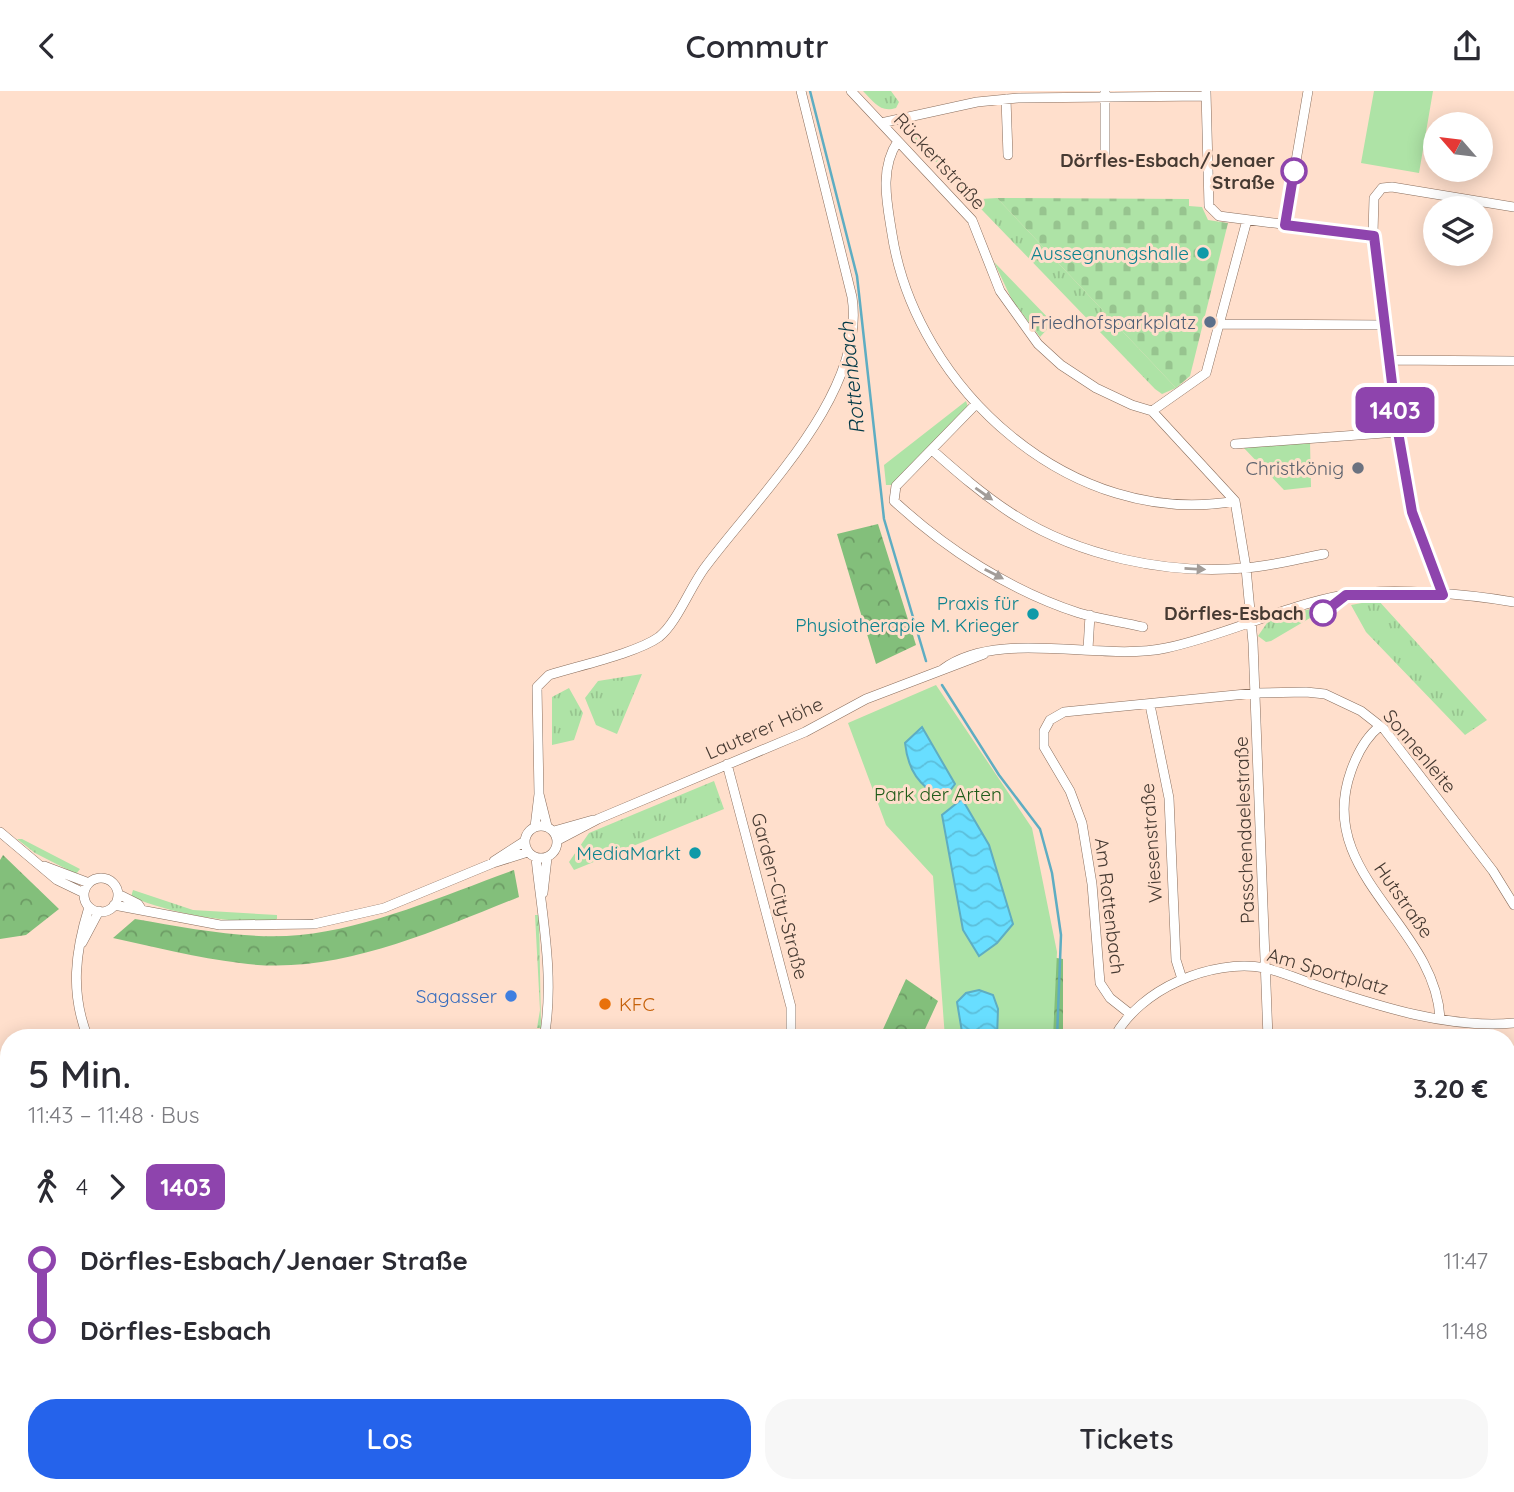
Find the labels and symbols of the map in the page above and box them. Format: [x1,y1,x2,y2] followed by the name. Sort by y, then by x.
[889,107,991,215] street label: Rückertstraße
[1423,112,1493,182] north arrow
[1060,148,1275,194] place label: Dörfles-Esbach/Jenaer Straße
[1281,158,1307,184] marker: Dörfles-Esbach/Jenaer Straße
[1031,241,1189,265] place label: Aussegnungshalle
[1195,245,1211,261] marker: Aussegnungshalle
[1030,310,1196,334] place label: Friedhofsparkplatz
[1202,314,1218,330] marker: Friedhofsparkplatz
[832,319,870,436] water label: Rottenbach
[1346,387,1444,433] line badge: 1403
[1246,456,1344,480] place label: Christkönig
[1350,460,1366,476] marker: Christkönig
[975,487,993,501] one-way arrow
[1184,563,1206,574] one-way arrow
[984,568,1004,580] one-way arrow
[795,591,1020,637] place label: Praxis für Physiotherapie M. Krieger
[1310,600,1336,626] marker: Dörfles-Esbach
[1164,601,1304,625] place label: Dörfles-Esbach
[1025,606,1041,622] marker: Praxis für Physiotherapie M. Krieger
[701,691,827,765] street label: Lauterer Höhe
[1378,704,1462,798] street label: Sonnenleite
[1229,736,1259,924] street label: Passchendaelestraße
[874,782,1002,806] park label: Park der Arten
[1135,782,1167,904] street label: Wiesenstraße
[746,810,814,982] street label: Garden-City-Straße
[1090,837,1130,975] street label: Am Rottenbach
[576,841,681,865] place label: MediaMarkt
[687,845,703,861] marker: MediaMarkt
[1369,857,1439,943] street label: Hutstraße
[1265,942,1391,1000] street label: Am Sportplatz
[416,984,498,1008] place label: Sagasser
[503,988,519,1004] marker: Sagasser
[619,992,655,1016] place label: KFC
[597,996,613,1012] marker: KFC

